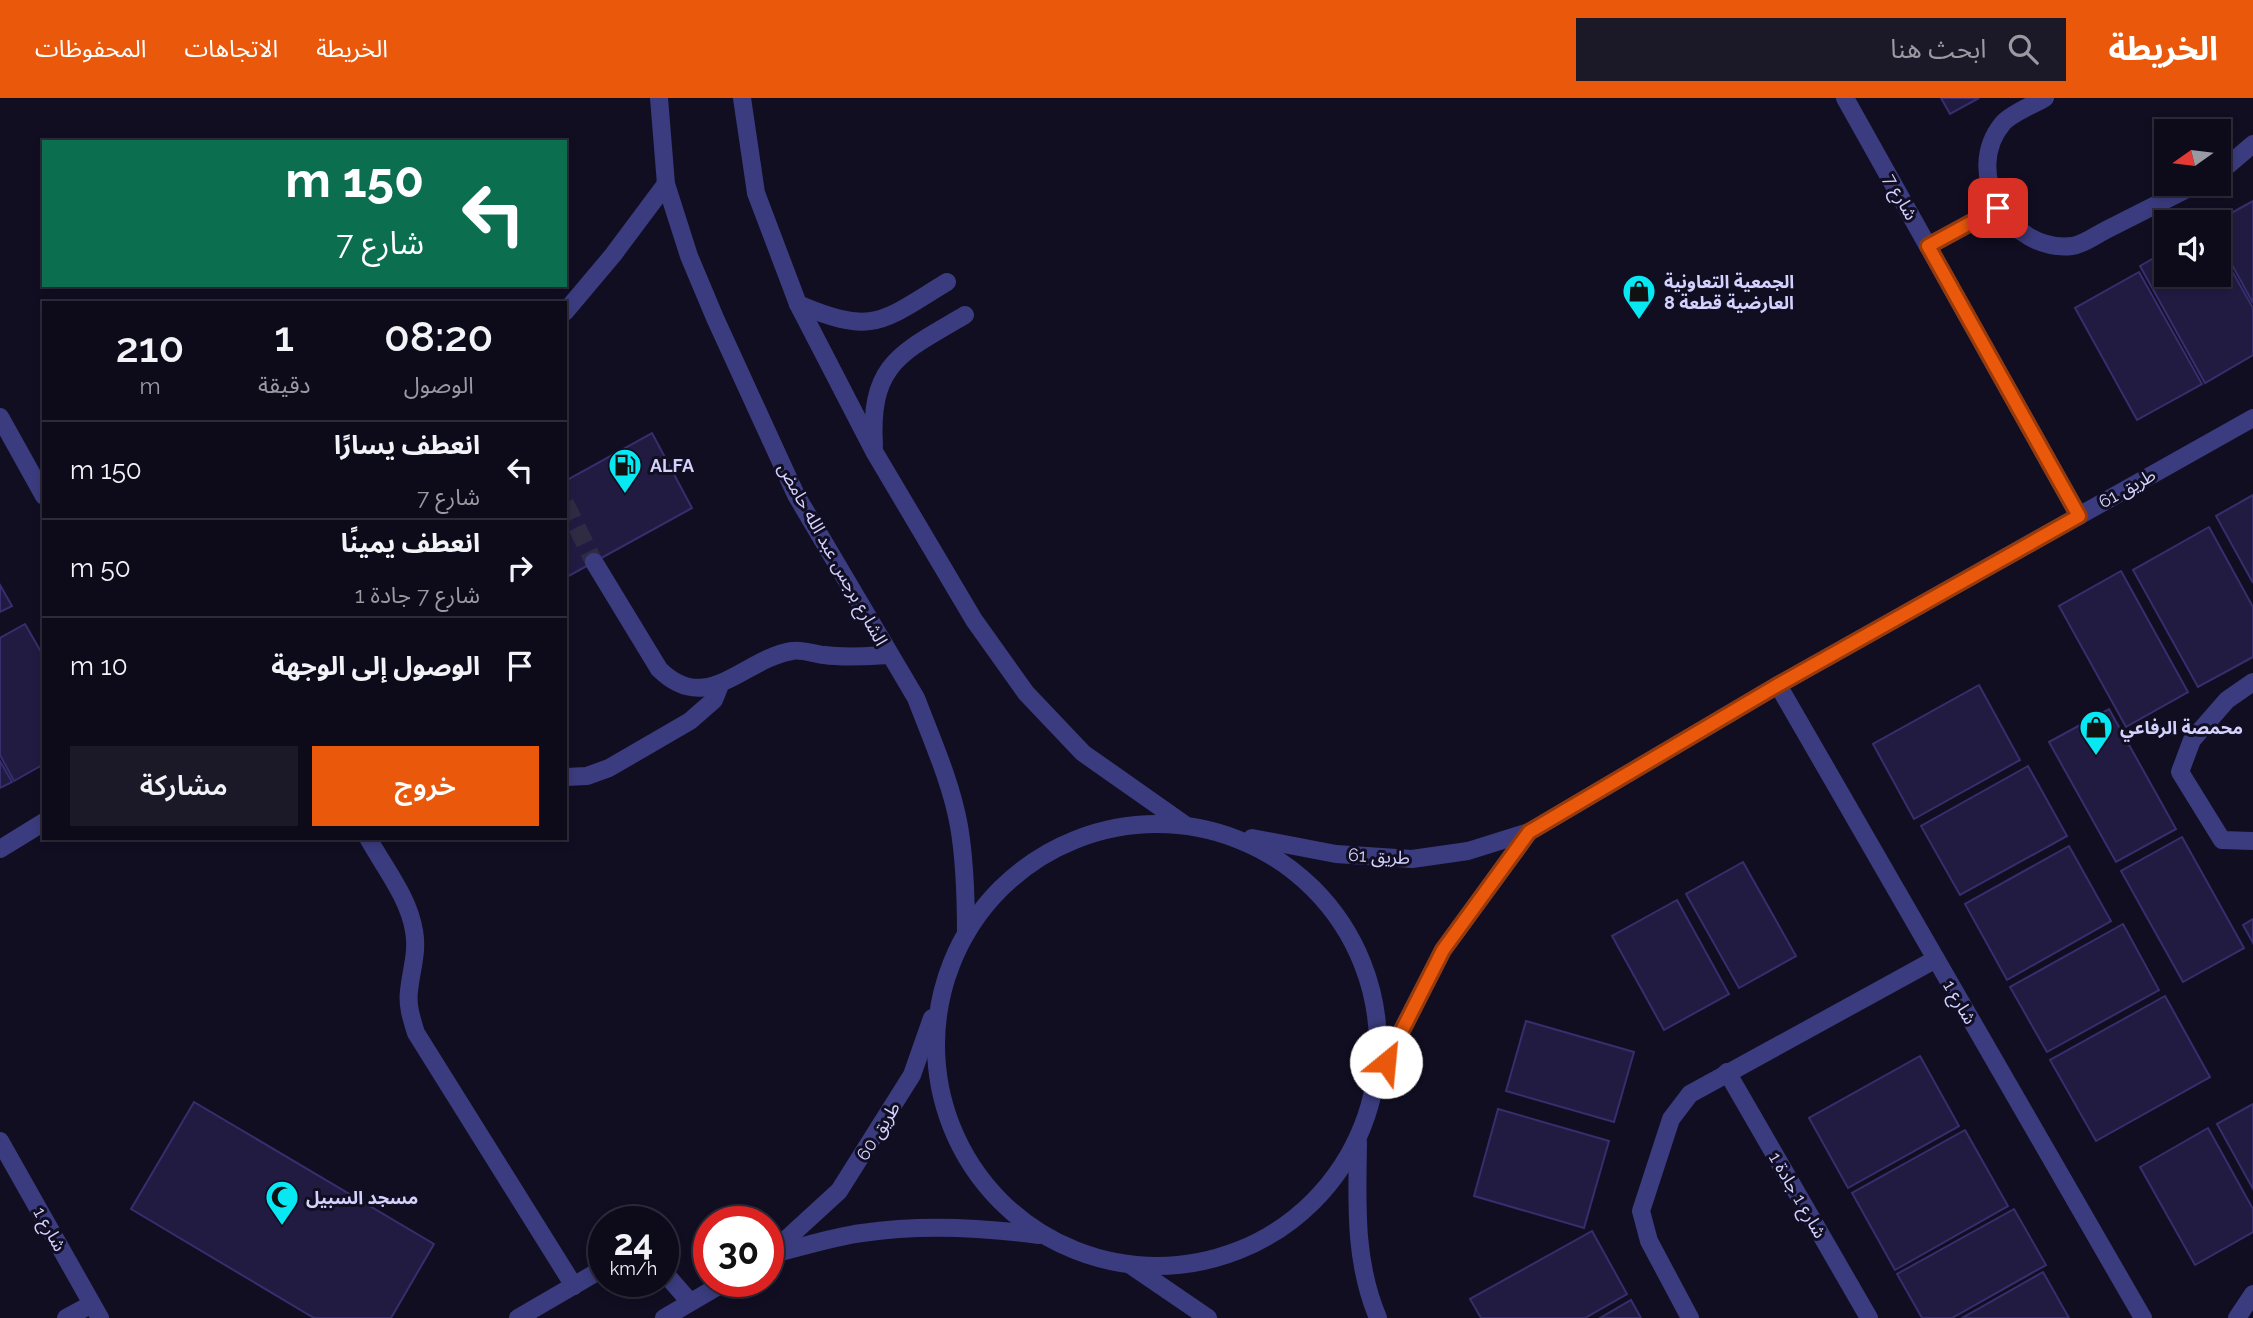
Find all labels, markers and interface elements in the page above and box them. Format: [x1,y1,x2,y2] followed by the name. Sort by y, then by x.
[1576,18,2066,81] search box
[2108,29,2218,68] text: الخريطة
[2004,30,2042,68] icon: search
[35,34,146,63] text: المحفوظات
[184,34,278,63] text: الاتجاهات
[316,34,388,63] text: الخريطة
[1890,34,1986,64] text: ابحث هنا
[2154,119,2231,196] north arrow
[2154,119,2231,287] map controls
[285,151,424,208] text: 150 m
[448,168,539,259] icon: left
[1876,170,1922,226] street label: شارع 7
[1968,178,2028,238] pin
[1979,189,2017,227] icon: arrive
[2154,210,2231,287] button: sound
[336,224,424,261] text: شارع 7
[1664,271,1794,314] place label: الجمعية التعاونية العارضية قطعة 8
[1620,272,1658,321] shop icon: الجمعية التعاونية العارضية قطعة 8
[274,312,294,361] text: 1
[384,312,493,361] text: 08:20
[116,323,184,372] text: 210
[258,371,310,398] text: دقيقة
[404,371,474,398] text: الوصول
[139,372,161,399] text: m
[334,430,480,460] text: انعطف يسارًا
[606,446,644,495] fuel station icon: ALFA
[501,451,539,489] icon: left
[70,455,142,485] text: 150 m
[650,455,695,476] place label: ALFA
[770,459,892,651] street label: الشارع برجس عبد الله حامض
[2095,464,2160,513] street label: طريق 61
[417,483,480,510] text: شارع 7
[341,528,480,558] text: انعطف يمينًا
[501,549,539,587] icon: right
[70,553,131,583] text: 50 m
[355,581,480,608] text: شارع 7 جادة 1
[501,647,539,685] icon: arrive
[70,651,128,681] text: 10 m
[271,651,480,681] text: الوصول إلى الوجهة
[2077,708,2115,757] shop icon: محمصة الرفاعي
[2120,717,2243,742] place label: محمصة الرفاعي
[70,746,298,826] button: مشاركة
[312,746,539,826] button: خروج
[1348,844,1410,869] street label: طريق 61
[1936,976,1981,1030] street label: شارع 1
[1349,1025,1423,1099] position arrow
[852,1098,905,1165] street label: طريق 60
[1761,1148,1831,1244] street label: شارع 1 جادة 1
[263,1178,301,1227] mosque icon: مسجد السبيل
[306,1187,418,1208] place label: مسجد السبيل
[26,1203,71,1257] street label: شارع 1
[693,1206,784,1297] speed limit sign: 30
[614,1222,653,1263] text: 24
[610,1258,657,1279] text: km/h

